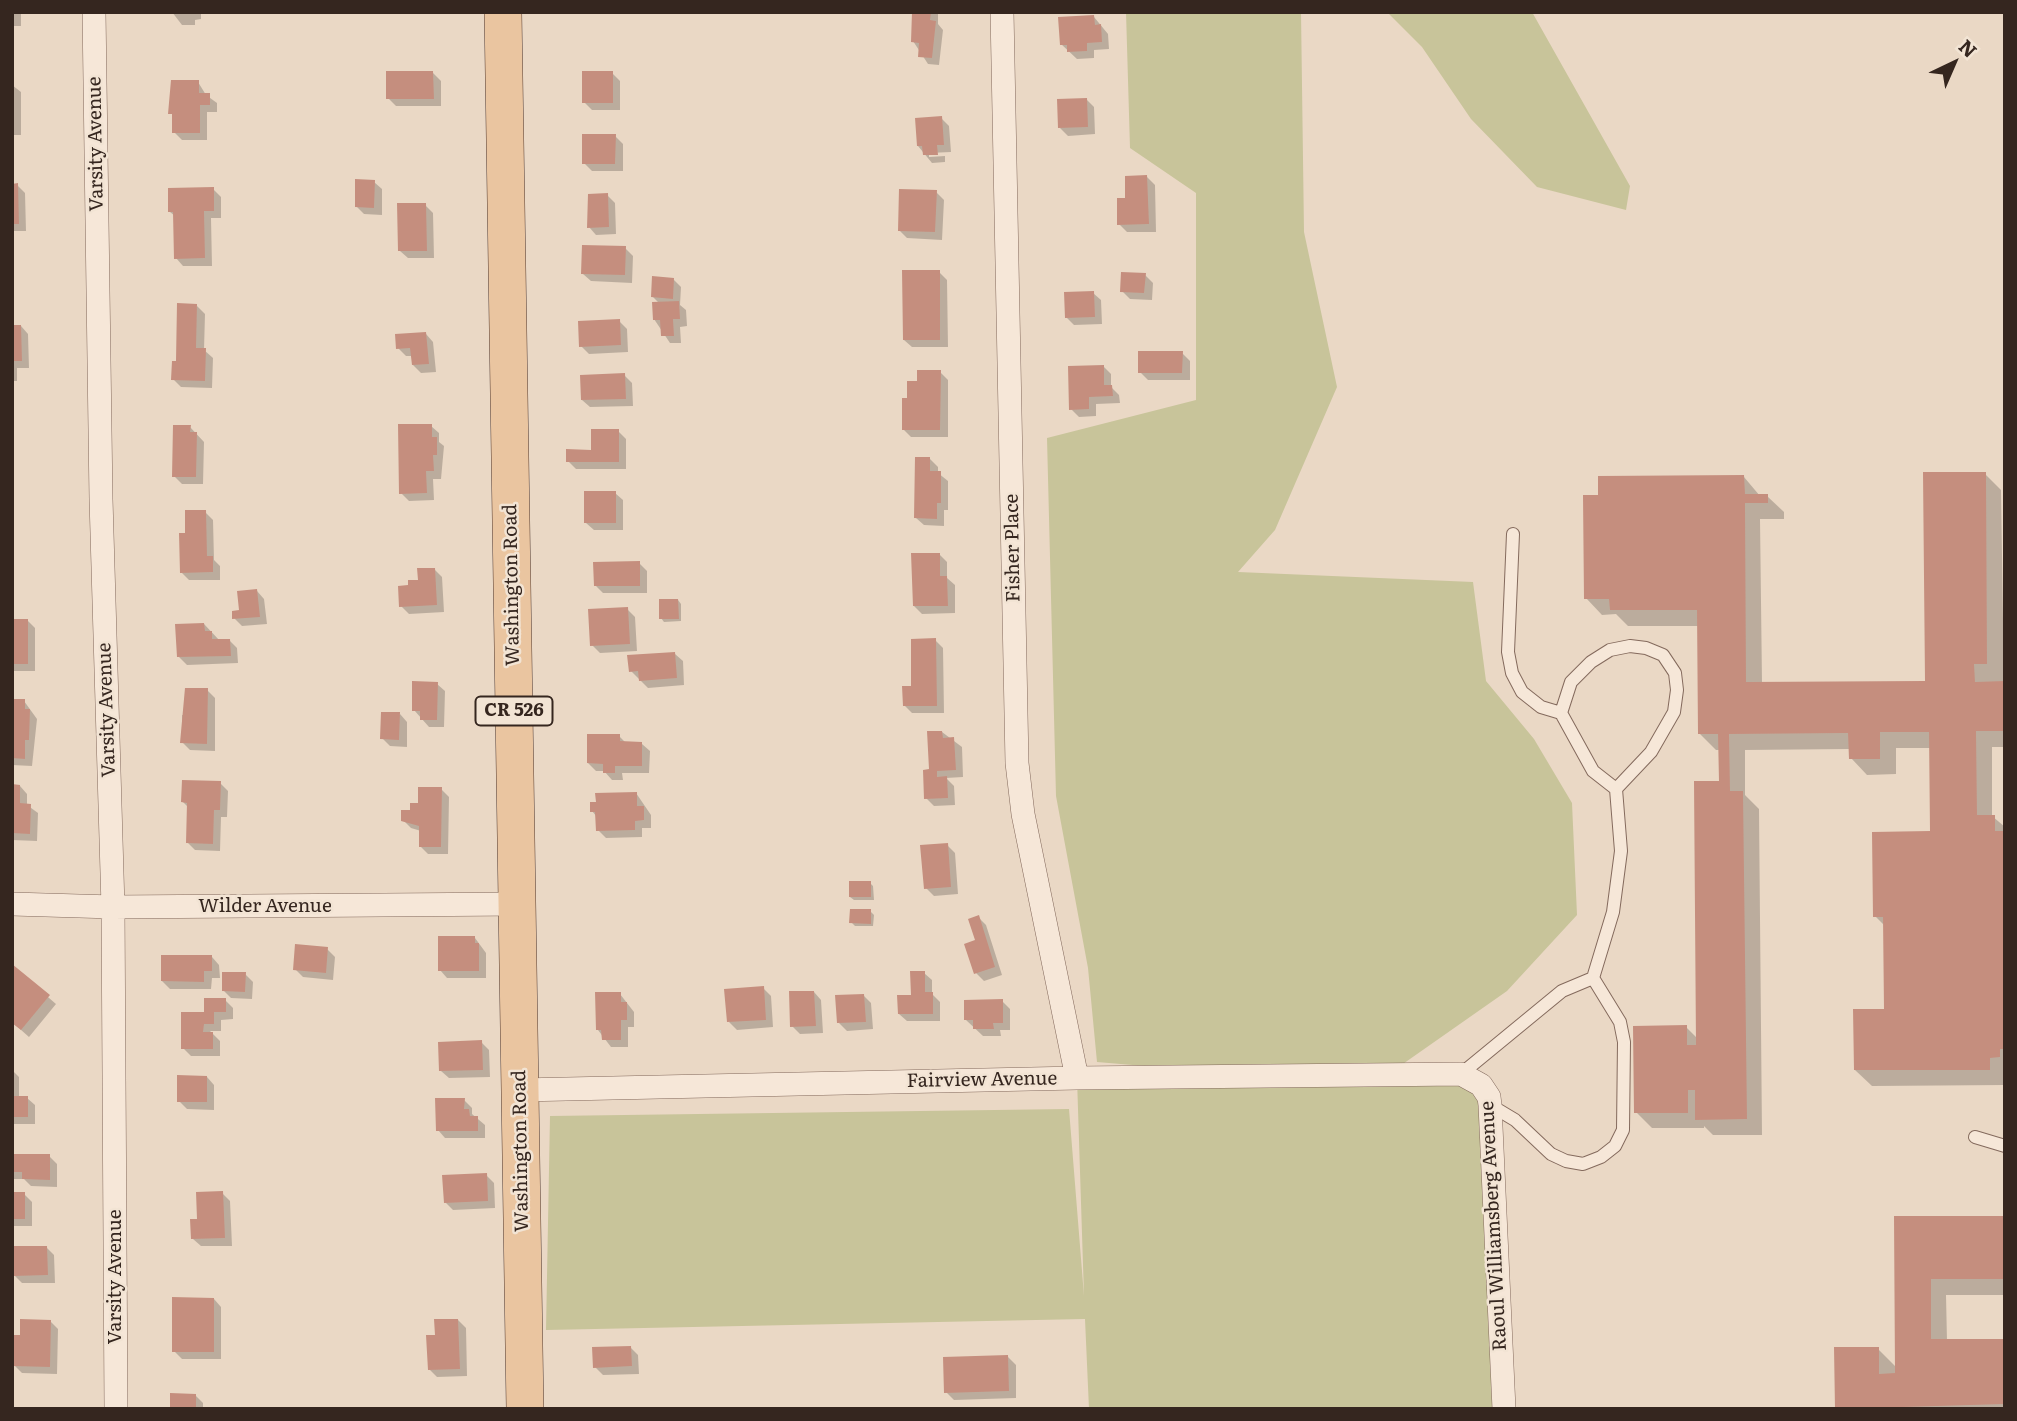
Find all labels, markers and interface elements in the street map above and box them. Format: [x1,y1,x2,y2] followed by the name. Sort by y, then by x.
[1919,28,1989,98] north arrow
[1953,32,1984,64] text: N
[83,76,109,212] street label: Varsity Avenue
[1001,494,1025,602] street label: Fisher Place
[499,504,525,666] street label: Washington Road
[93,642,121,778] street label: Varsity Avenue
[476,696,552,726] road number: CR 526
[198,895,332,917] street label: Wilder Avenue
[907,1067,1057,1093] street label: Fairview Avenue
[508,1070,534,1232] street label: Washington Road
[1476,1100,1512,1352] street label: Raoul Williamsberg Avenue
[104,1209,126,1345] street label: Varsity Avenue

